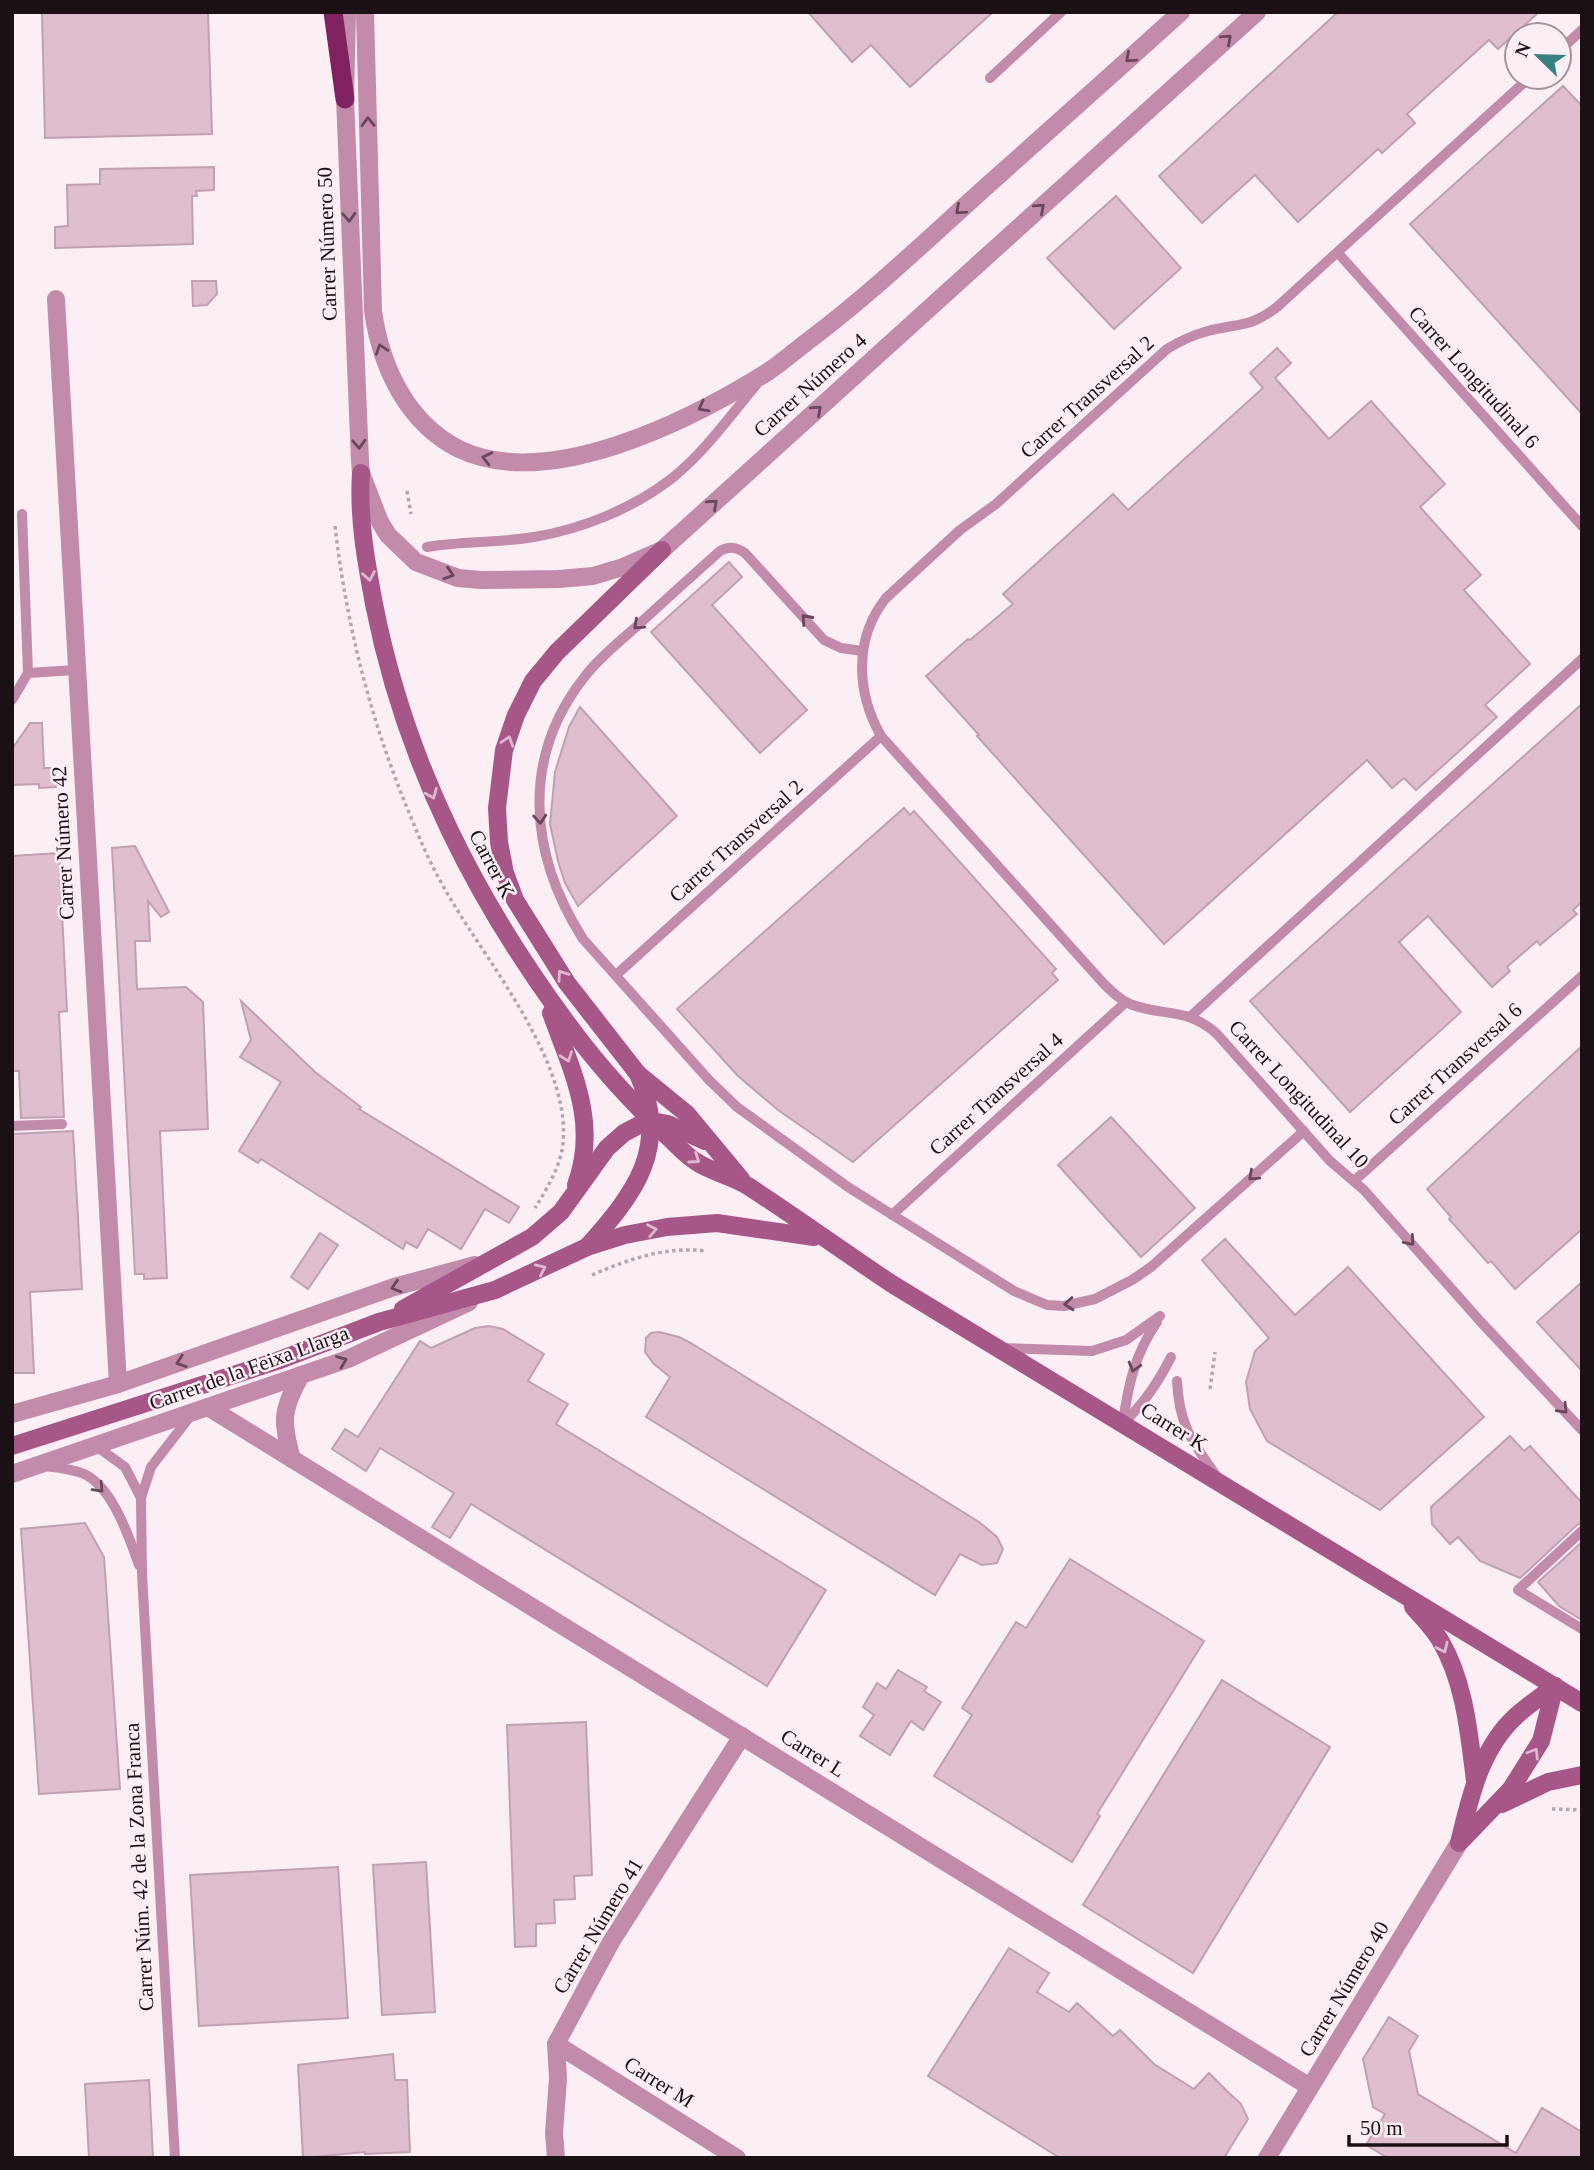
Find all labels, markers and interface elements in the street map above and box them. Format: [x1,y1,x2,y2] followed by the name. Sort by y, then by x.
[1503,21,1573,91] north arrow
[1219,35,1232,48] one-way arrow
[1510,39,1535,60] text: N
[1125,50,1138,62] one-way arrow
[361,117,376,128] one-way arrow
[312,167,342,321] street label: Carrer Número 50
[956,202,969,214] one-way arrow
[1032,204,1045,217] one-way arrow
[341,212,357,222] one-way arrow
[1404,301,1544,453] street label: Carrer Longitudinal 6
[749,328,872,442] street label: Carrer Número 4
[1015,331,1159,463] street label: Carrer Transversal 2
[375,343,389,355] one-way arrow
[698,399,710,412] one-way arrow
[809,406,822,419] one-way arrow
[351,439,366,450] one-way arrow
[481,452,493,466] one-way arrow
[705,500,718,512] one-way arrow
[442,566,454,580] one-way arrow
[361,570,376,582] one-way arrow
[801,614,814,627] one-way arrow
[633,617,646,629] one-way arrow
[499,735,514,747] one-way arrow
[47,766,79,920] street label: Carrer Número 42
[664,775,808,907] street label: Carrer Transversal 2
[424,787,438,799] one-way arrow
[532,814,547,825] one-way arrow
[464,826,520,902] street label: Carrer K
[558,970,570,983] one-way arrow
[1383,998,1527,1130] street label: Carrer Transversal 6
[1224,1015,1374,1173] street label: Carrer Longitudinal 10
[924,1027,1068,1160] street label: Carrer Transversal 4
[559,1051,573,1063] one-way arrow
[687,1151,699,1163] one-way arrow
[1248,1168,1261,1180] one-way arrow
[646,1223,658,1238] one-way arrow
[1402,1233,1414,1246] one-way arrow
[534,1263,546,1277] one-way arrow
[390,1279,402,1294] one-way arrow
[1063,1297,1075,1312] one-way arrow
[146,1320,353,1415] street label: Carrer de la Feixa Llarga
[175,1354,187,1368] one-way arrow
[336,1355,348,1369] one-way arrow
[1127,1360,1142,1372] one-way arrow
[1136,1397,1212,1457] street label: Carrer K
[1555,1401,1567,1414] one-way arrow
[91,1480,104,1493] one-way arrow
[1435,1641,1449,1653] one-way arrow
[119,1722,159,2012] street label: Carrer Núm. 42 de la Zona Franca
[776,1724,850,1782] street label: Carrer L
[1525,1748,1538,1761] one-way arrow
[548,1854,648,1998] street label: Carrer Número 41
[1294,1917,1394,2061] street label: Carrer Número 40
[620,2051,699,2113] street label: Carrer M
[1349,2104,1506,2148] scale bar
[1360,2116,1403,2140] text: 50 m

